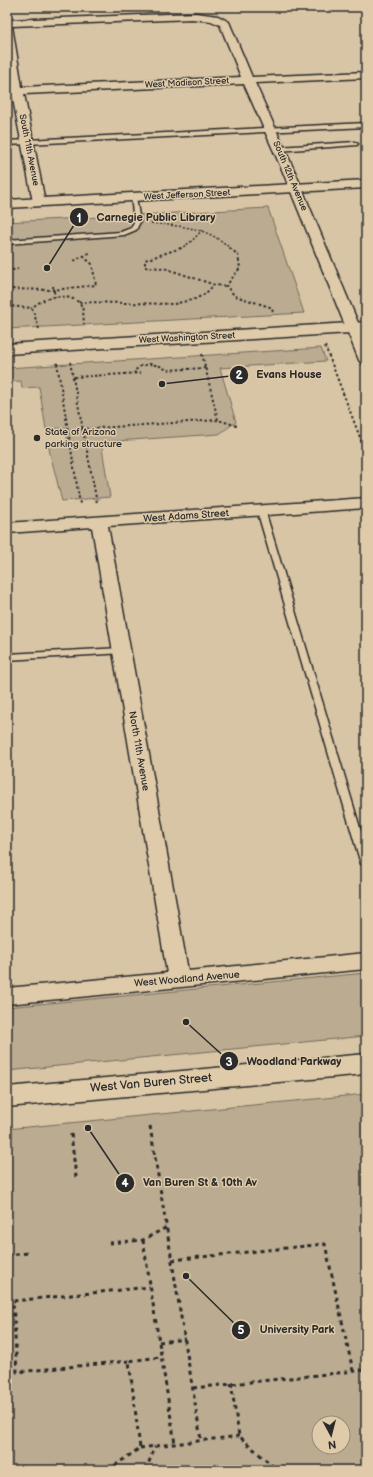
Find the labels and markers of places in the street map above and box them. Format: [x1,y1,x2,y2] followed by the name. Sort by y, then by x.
[69,206,224,229] callout: Carnegie Public Library
[229,363,330,386] callout: Evans House
[45,426,122,450] place label: State of Arizona parking structure
[32,433,42,443] marker: State of Arizona parking structure
[219,1050,350,1073] callout: Woodland Parkway
[115,1171,265,1194] callout: Van Buren St & 10th Av
[231,1318,342,1341] callout: University Park

